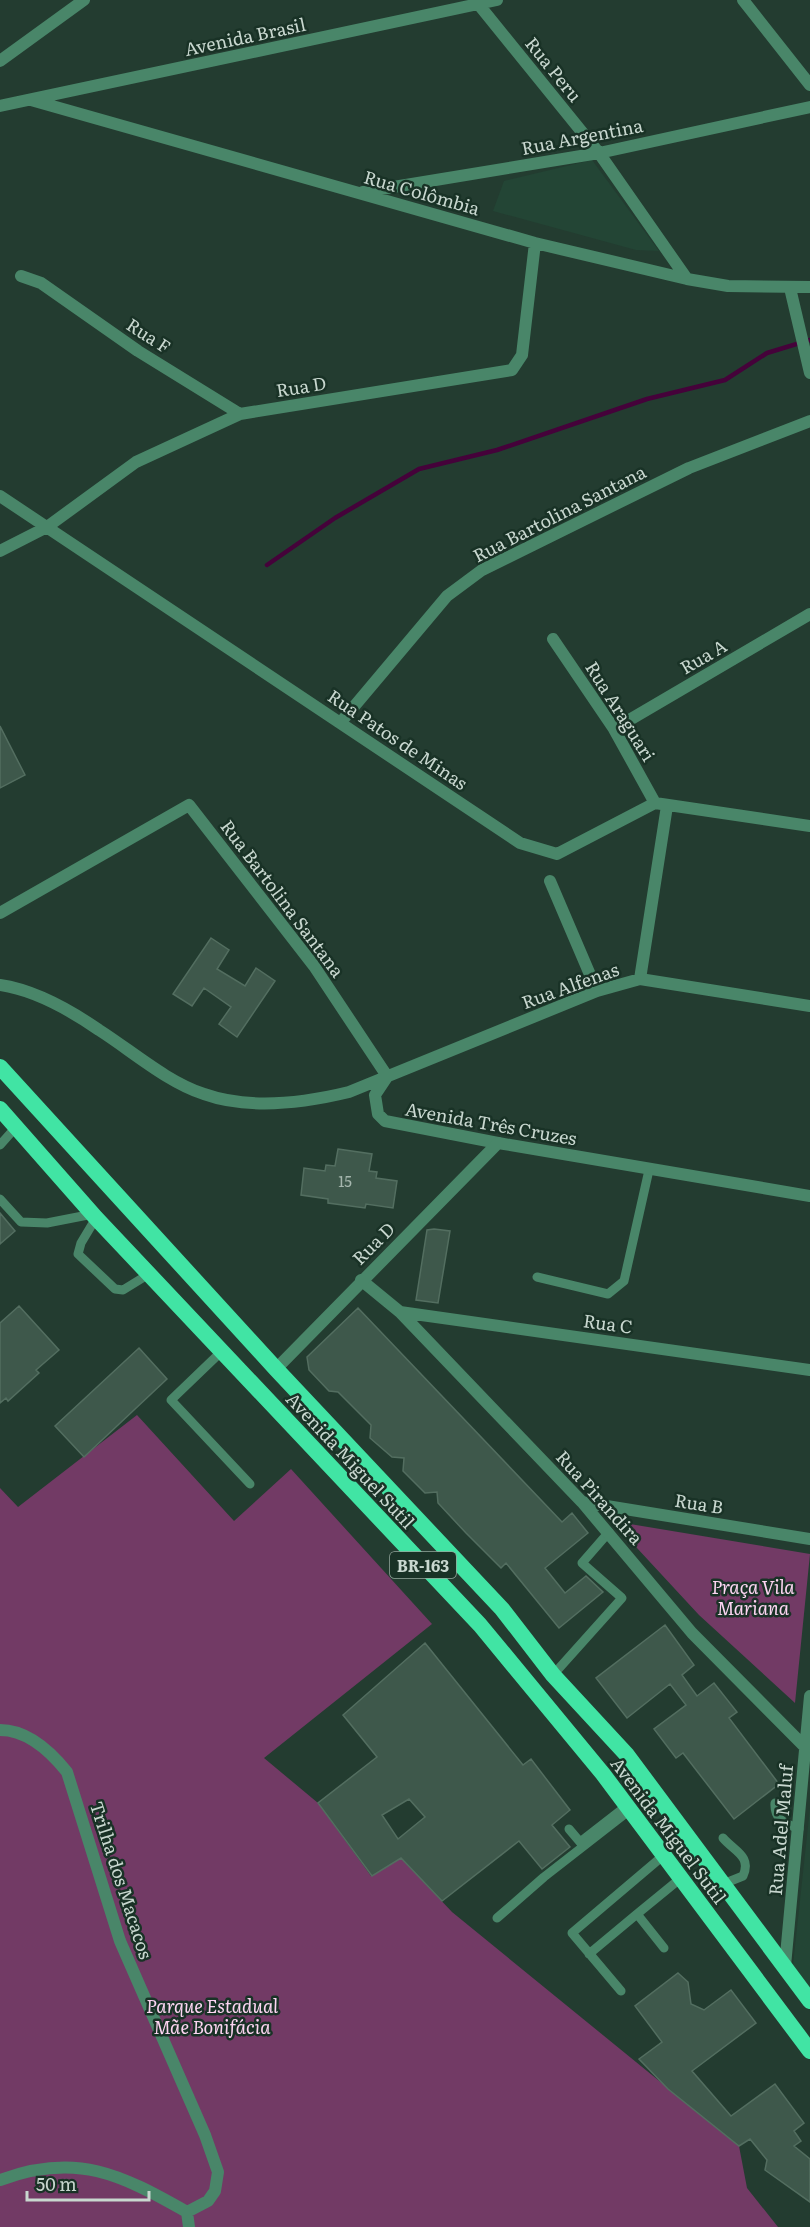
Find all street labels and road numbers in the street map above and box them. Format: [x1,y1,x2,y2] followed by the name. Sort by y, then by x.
[182,10,308,62] street label: Avenida Brasil
[519,31,589,107] street label: Rua Peru
[519,111,645,161] street label: Rua Argentina
[361,163,483,222] street label: Rua Colômbia
[122,311,176,359] street label: Rua F
[274,369,328,403] street label: Rua D
[468,457,651,568] street label: Rua Bartolina Santana
[675,632,731,680] street label: Rua A
[579,656,663,766] street label: Rua Araguari
[323,682,473,796] street label: Rua Patos de Minas
[215,813,352,983] street label: Rua Bartolina Santana
[518,955,622,1015] street label: Rua Alfenas
[403,1095,579,1151] street label: Avenida Três Cruzes
[346,1216,400,1270] street label: Rua D
[582,1306,634,1340] street label: Rua C
[280,1386,422,1534] street label: Avenida Miguel Sutil
[550,1444,650,1550] street label: Rua Pirandira
[673,1486,725,1520] street label: Rua B
[390,1552,456,1578] road number: BR-163
[605,1751,733,1909] street label: Avenida Miguel Sutil
[761,1761,799,1897] street label: Rua Adel Maluf
[84,1798,160,1962] street label: Trilha dos Macacos

